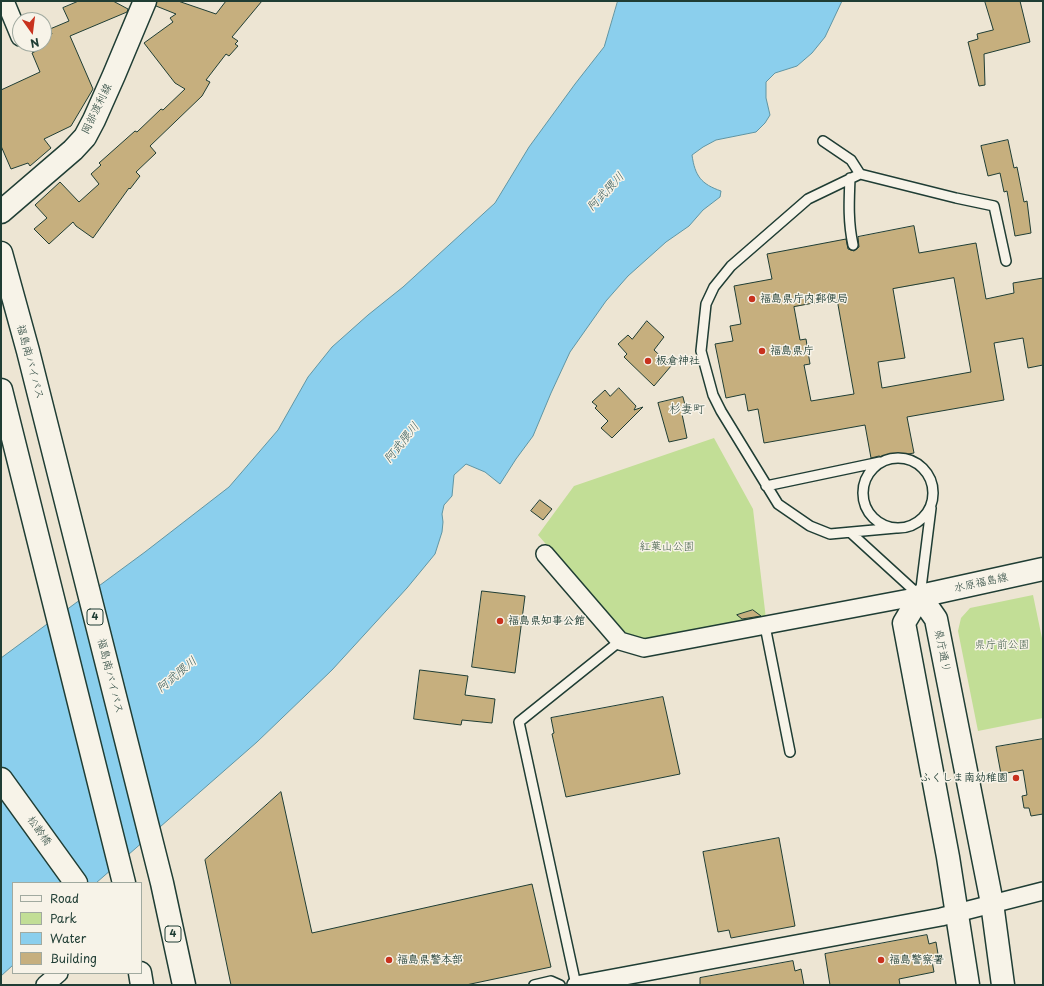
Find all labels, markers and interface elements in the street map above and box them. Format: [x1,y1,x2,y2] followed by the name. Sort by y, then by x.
[12,12,52,52] north arrow
[28,34,41,52] text: N
[79,81,115,137] street label: 岡部渡利線
[584,170,628,214] water label: 阿武隈川
[760,292,848,306] place label: 福島県庁内郵便局
[747,294,757,304] marker: 福島県庁内郵便局
[14,323,46,401] street label: 福島南バイパス
[770,344,814,358] place label: 福島県庁
[757,346,767,356] marker: 福島県庁
[656,354,700,368] place label: 板倉神社
[643,356,653,366] marker: 板倉神社
[669,403,705,417] district label: 杉妻町
[381,420,423,466] water label: 阿武隈川
[640,540,694,554] park label: 紅葉山公園
[953,571,1009,595] street label: 水原福島線
[87,609,103,625] road number: 4
[508,614,585,628] place label: 福島県知事公館
[495,616,505,626] marker: 福島県知事公館
[931,628,953,674] street label: 県庁通り
[94,637,126,715] street label: 福島南バイパス
[975,638,1029,652] park label: 県庁前公園
[154,654,200,696] water label: 阿武隈川
[920,771,1008,785] place label: ふくしま南幼稚園
[1011,773,1021,783] marker: ふくしま南幼稚園
[24,814,54,848] street label: 松齢橋
[12,882,142,974] legend
[50,889,79,907] text: Road
[50,909,77,927] text: Park
[165,926,181,942] road number: 4
[50,929,86,947] text: Water
[50,949,97,967] text: Building
[397,953,463,967] place label: 福島県警本部
[889,953,944,967] place label: 福島警察署
[384,955,394,965] marker: 福島県警本部
[876,955,886,965] marker: 福島警察署

